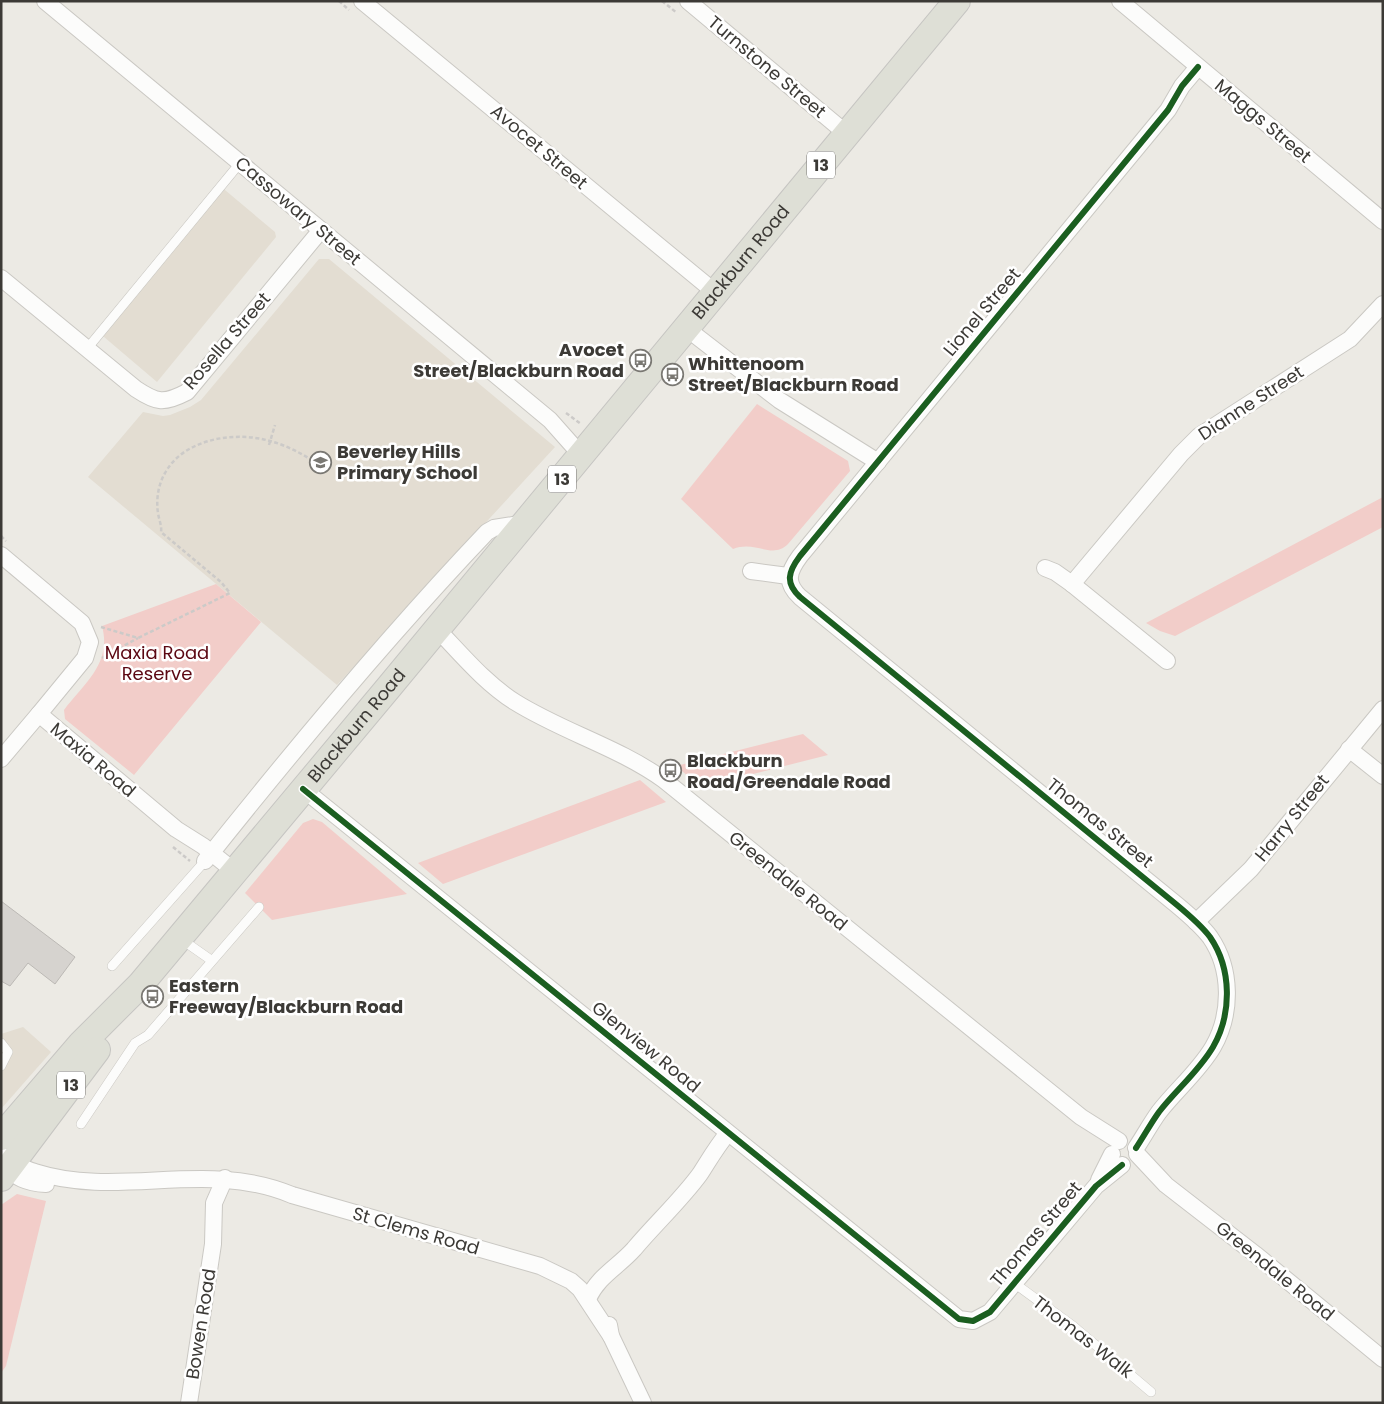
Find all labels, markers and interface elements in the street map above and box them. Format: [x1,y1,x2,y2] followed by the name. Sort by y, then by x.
[703,10,832,123] street label: Turnstone Street
[1210,73,1317,168] street label: Maggs Street
[485,99,593,195] street label: Avocet Street
[230,150,367,271] street label: Cassowary Street
[807,152,835,178] road number: 13
[686,199,795,324] street label: Blackburn Road
[937,262,1026,361] street label: Lionel Street
[177,287,276,395] street label: Rosella Street
[413,337,624,383] place label: Avocet Street/Blackburn Road
[628,348,652,372] bus stop icon: Avocet Street/Blackburn Road
[688,351,899,397] place label: Whittenoom Street/Blackburn Road
[1193,359,1308,446] street label: Dianne Street
[660,362,684,386] bus stop icon: Whittenoom Street/Blackburn Road
[337,439,478,485] place label: Beverley Hills Primary School
[309,450,333,474] school or university icon: Beverley Hills Primary School
[548,466,576,492] road number: 13
[105,640,209,686] park label: Maxia Road Reserve
[301,663,411,788] street label: Blackburn Road
[45,716,141,803] street label: Maxia Road
[687,748,891,794] place label: Blackburn Road/Greendale Road
[659,759,683,783] bus stop icon: Blackburn Road/Greendale Road
[1249,769,1335,867] street label: Harry Street
[1042,772,1159,873] street label: Thomas Street
[724,825,853,936] street label: Greendale Road
[169,973,403,1019] place label: Eastern Freeway/Blackburn Road
[141,984,165,1008] bus stop icon: Eastern Freeway/Blackburn Road
[587,995,706,1098] street label: Glenview Road
[57,1072,85,1098] road number: 13
[984,1176,1087,1292] street label: Thomas Street
[350,1200,483,1261] street label: St Clems Road
[1211,1215,1340,1326] street label: Greendale Road
[179,1267,222,1381] street label: Bowen Road
[1028,1289,1139,1384] street label: Thomas Walk

